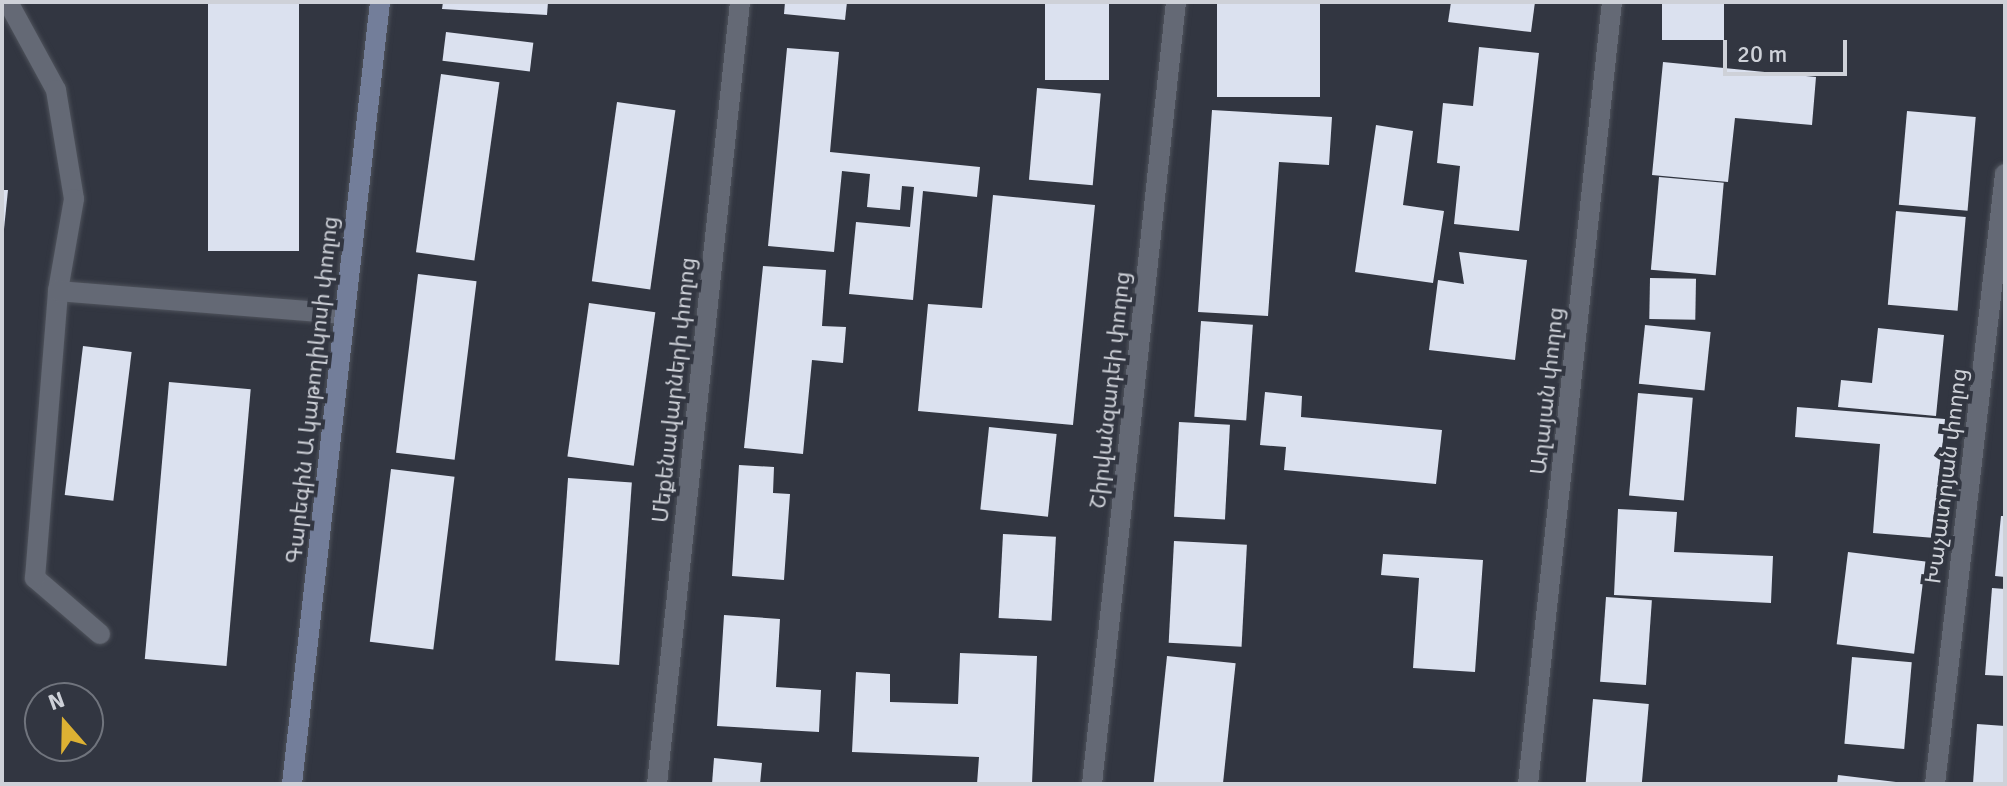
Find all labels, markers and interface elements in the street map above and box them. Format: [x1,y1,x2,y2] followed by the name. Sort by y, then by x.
[1727,24,1851,74] scale bar
[1737,39,1787,69] text: 20 m
[281,215,343,565] street label: Գարեգին Ա կաթողիկոսի փողոց
[647,256,701,524] street label: Մեքենավարների փողոց
[1084,270,1136,510] street label: Շիրվանզադեի փողոց
[1525,306,1569,476] street label: Աղայան փողոց
[1920,367,1972,585] street label: Խաչատրյան փողոց
[24,682,104,762] north arrow
[44,686,68,716] text: N

